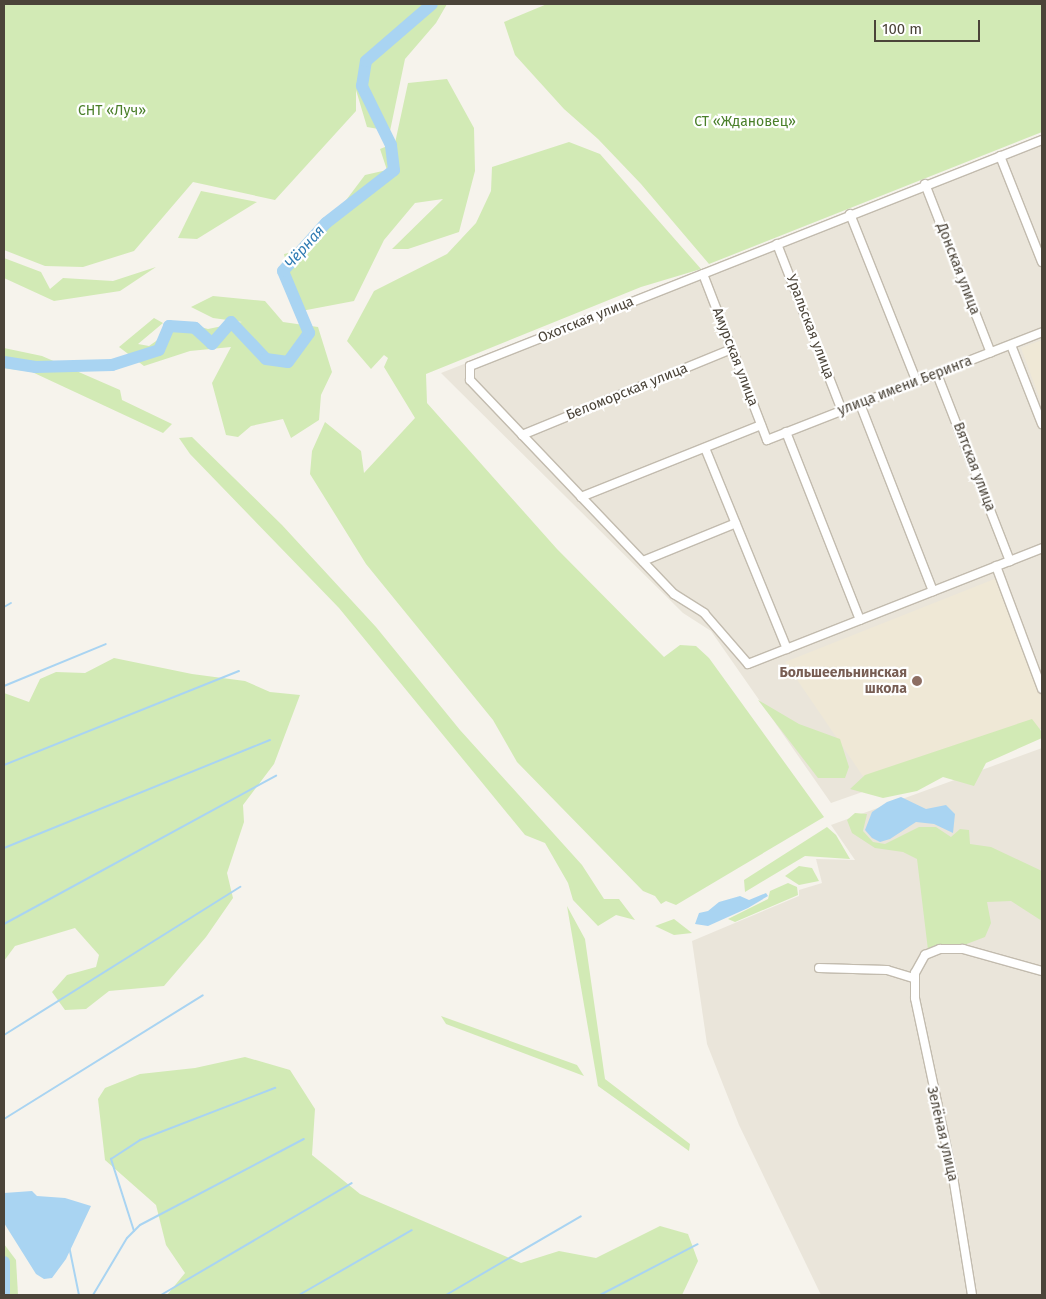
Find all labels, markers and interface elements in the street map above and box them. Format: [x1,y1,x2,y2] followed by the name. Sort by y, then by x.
[876,10,982,42] scale bar
[882,20,922,38] text: 100 m
[78,103,146,119] park label: СНТ «Луч»
[694,114,796,130] park label: СТ «Ждановец»
[933,221,983,317] street label: Донская улица
[281,222,329,272] water label: Чёрная
[782,272,838,382] street label: Уральская улица
[536,293,636,347] street label: Охотская улица
[708,305,762,409] street label: Амурская улица
[836,353,974,419] street label: улица имени Беринга
[564,360,690,424] street label: Беломорская улица
[949,420,999,514] street label: Вятская улица
[779,665,907,698] place label: Большеельнинская школа
[911,675,923,687] marker: Большеельнинская школа
[923,1085,961,1183] street label: Зелёная улица

